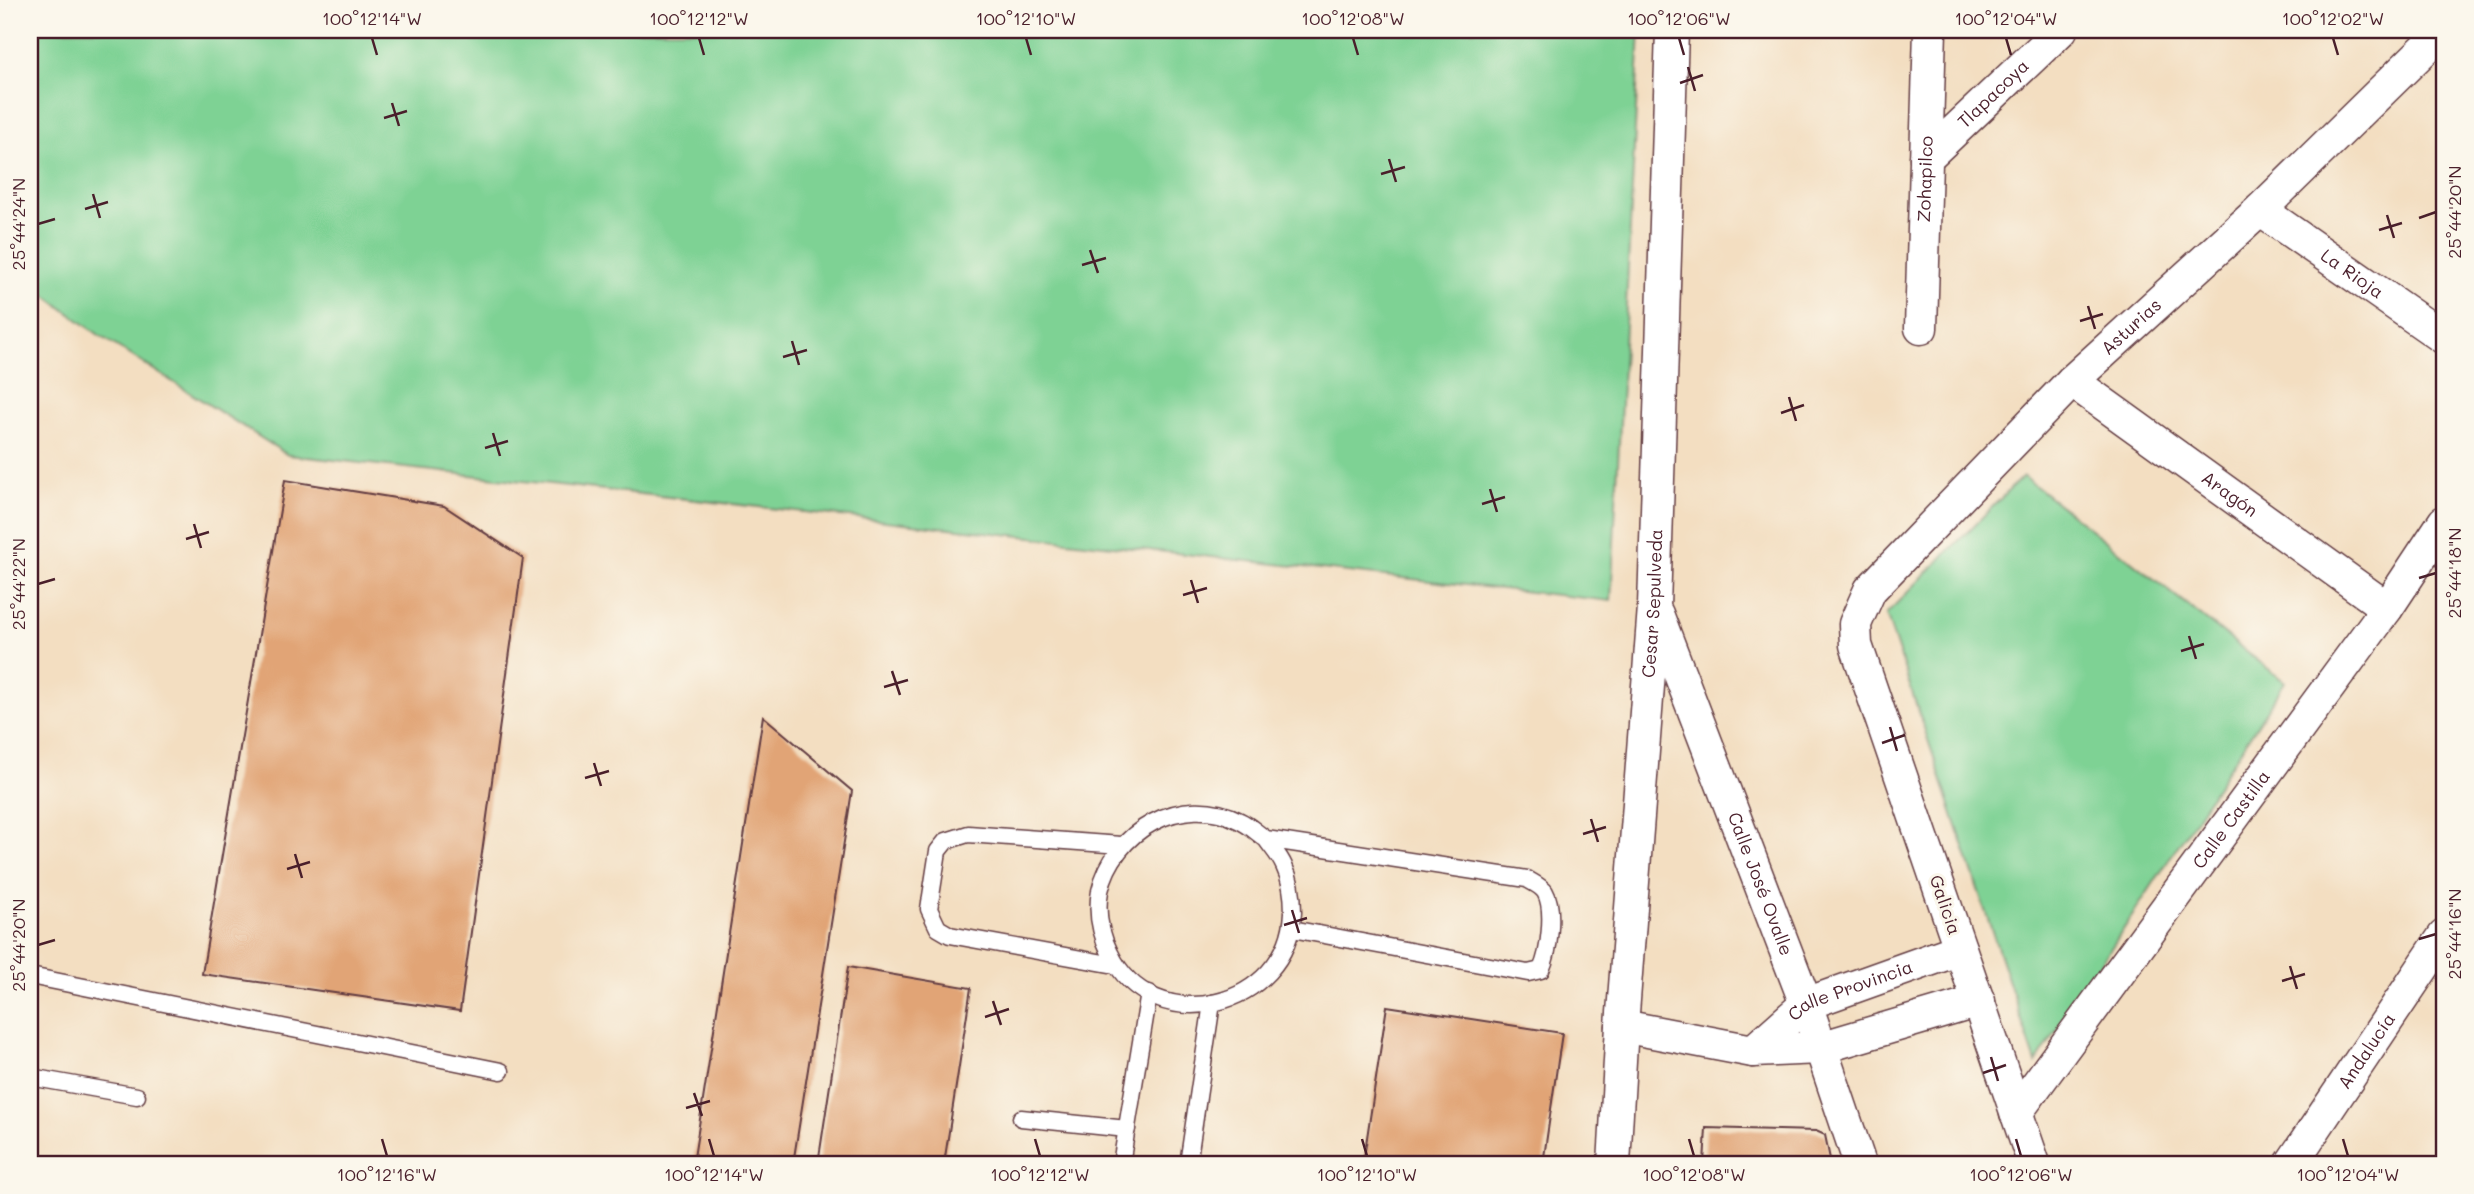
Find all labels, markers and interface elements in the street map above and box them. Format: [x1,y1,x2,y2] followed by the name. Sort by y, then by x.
[322,6,422,30] text: 100°12'14"W
[649,6,749,30] text: 100°12'12"W
[976,6,1076,30] text: 100°12'10"W
[1301,6,1405,30] text: 100°12'08"W
[1627,6,1731,30] text: 100°12'06"W
[1954,6,2058,30] text: 100°12'04"W
[2282,6,2384,30] text: 100°12'02"W
[1952,54,2034,133] street label: Tlapacoya
[1911,135,1938,223] street label: Zohapilco
[2442,165,2466,259] text: 25°44'20"N
[6,178,30,270] text: 25°44'24"N
[2316,243,2389,303] street label: La Rioja
[2096,292,2166,360] street label: Asturias
[2197,465,2263,522] street label: Aragón
[2442,527,2466,619] text: 25°44'18"N
[1636,529,1667,679] street label: Cesar Sepulveda
[6,538,30,630] text: 25°44'22"N
[2187,765,2275,873] street label: Calle Castilla
[1723,809,1799,959] street label: Calle José Ovalle
[1925,872,1967,938] street label: Galicia
[2442,888,2466,980] text: 25°44'16"N
[6,898,30,992] text: 25°44'20"N
[1782,954,1916,1026] street label: Calle Provincia
[2332,1008,2400,1093] street label: Andalucía
[337,1162,437,1186] text: 100°12'16"W
[664,1162,764,1186] text: 100°12'14"W
[990,1162,1090,1186] text: 100°12'12"W
[1317,1162,1417,1186] text: 100°12'10"W
[1642,1162,1746,1186] text: 100°12'08"W
[1969,1162,2073,1186] text: 100°12'06"W
[2296,1162,2400,1186] text: 100°12'04"W

